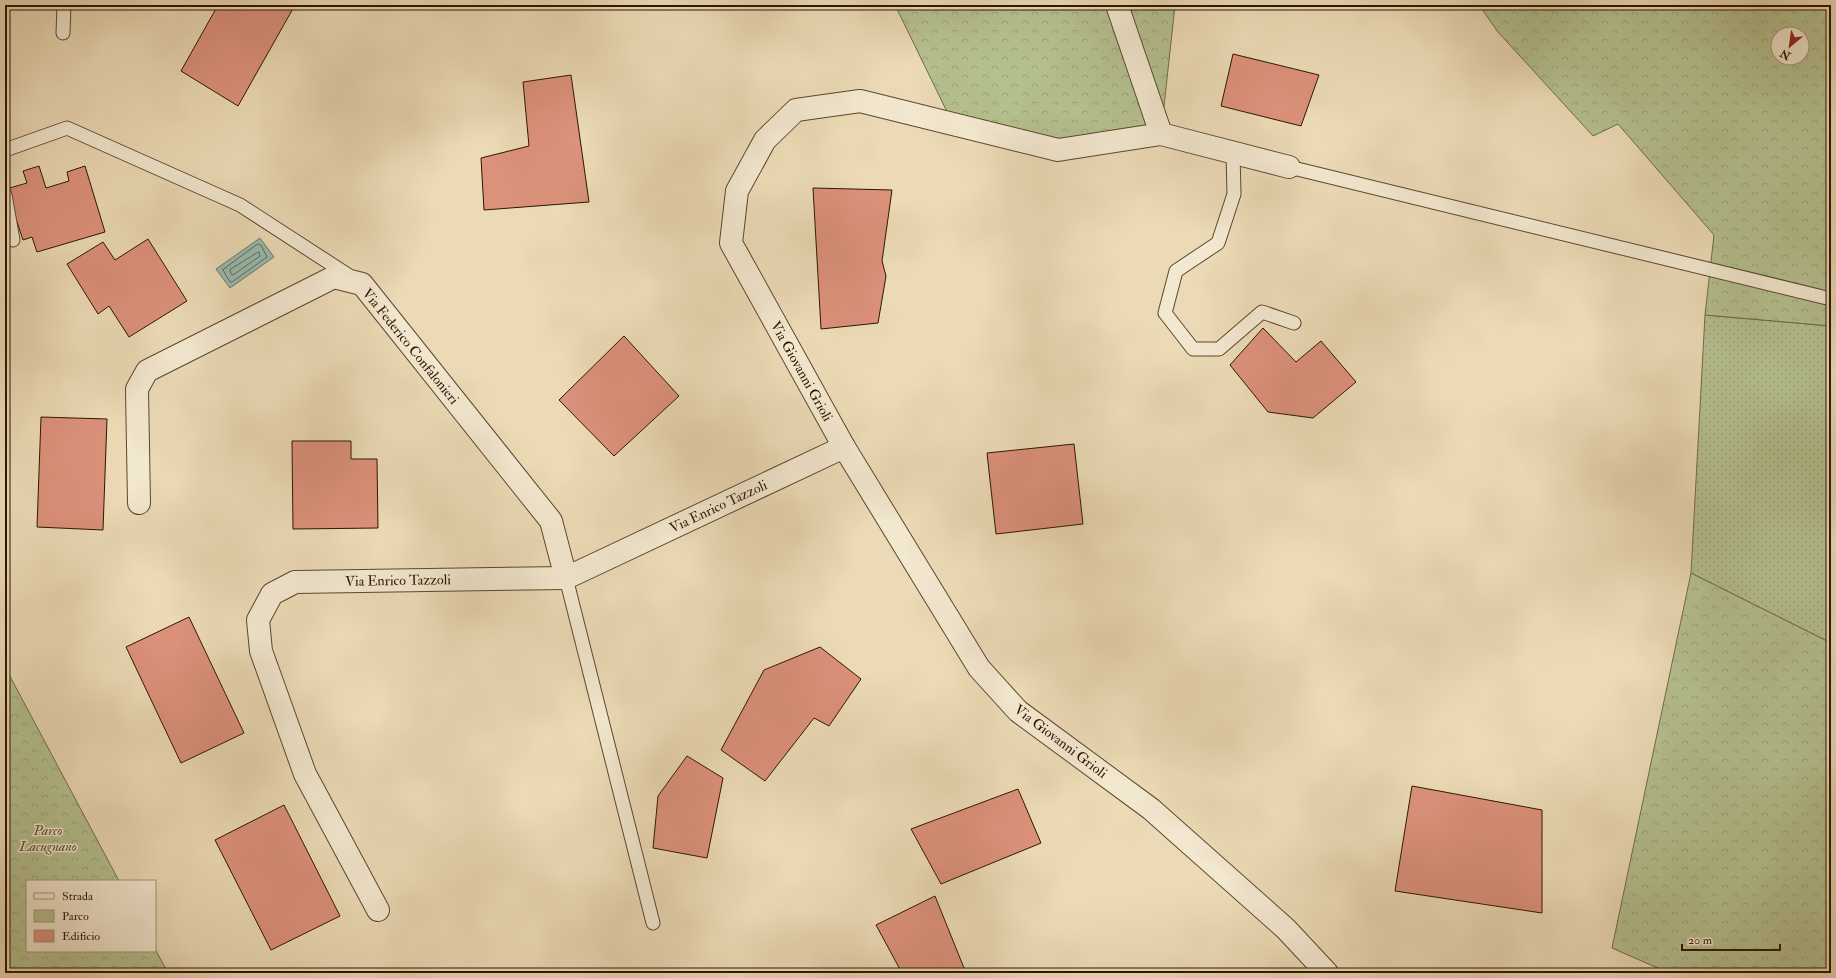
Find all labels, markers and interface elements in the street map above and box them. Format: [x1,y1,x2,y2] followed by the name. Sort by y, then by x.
[1770,26,1810,66] north arrow
[1777,46,1794,63] text: N
[359,285,463,408] street label: Via Federico Confalonieri
[767,318,836,424] street label: Via Giovanni Grioli
[667,476,770,537] street label: Via Enrico Tazzoli
[345,571,451,590] street label: Via Enrico Tazzoli
[1011,701,1111,782] street label: Via Giovanni Grioli
[18,822,77,855] park label: Parco Lacugnano
[26,880,156,952] legend
[62,889,94,904] text: Strada
[62,909,89,924] text: Parco
[1682,926,1780,952] scale bar
[62,929,100,944] text: Edificio
[1688,933,1713,948] text: 20 m

